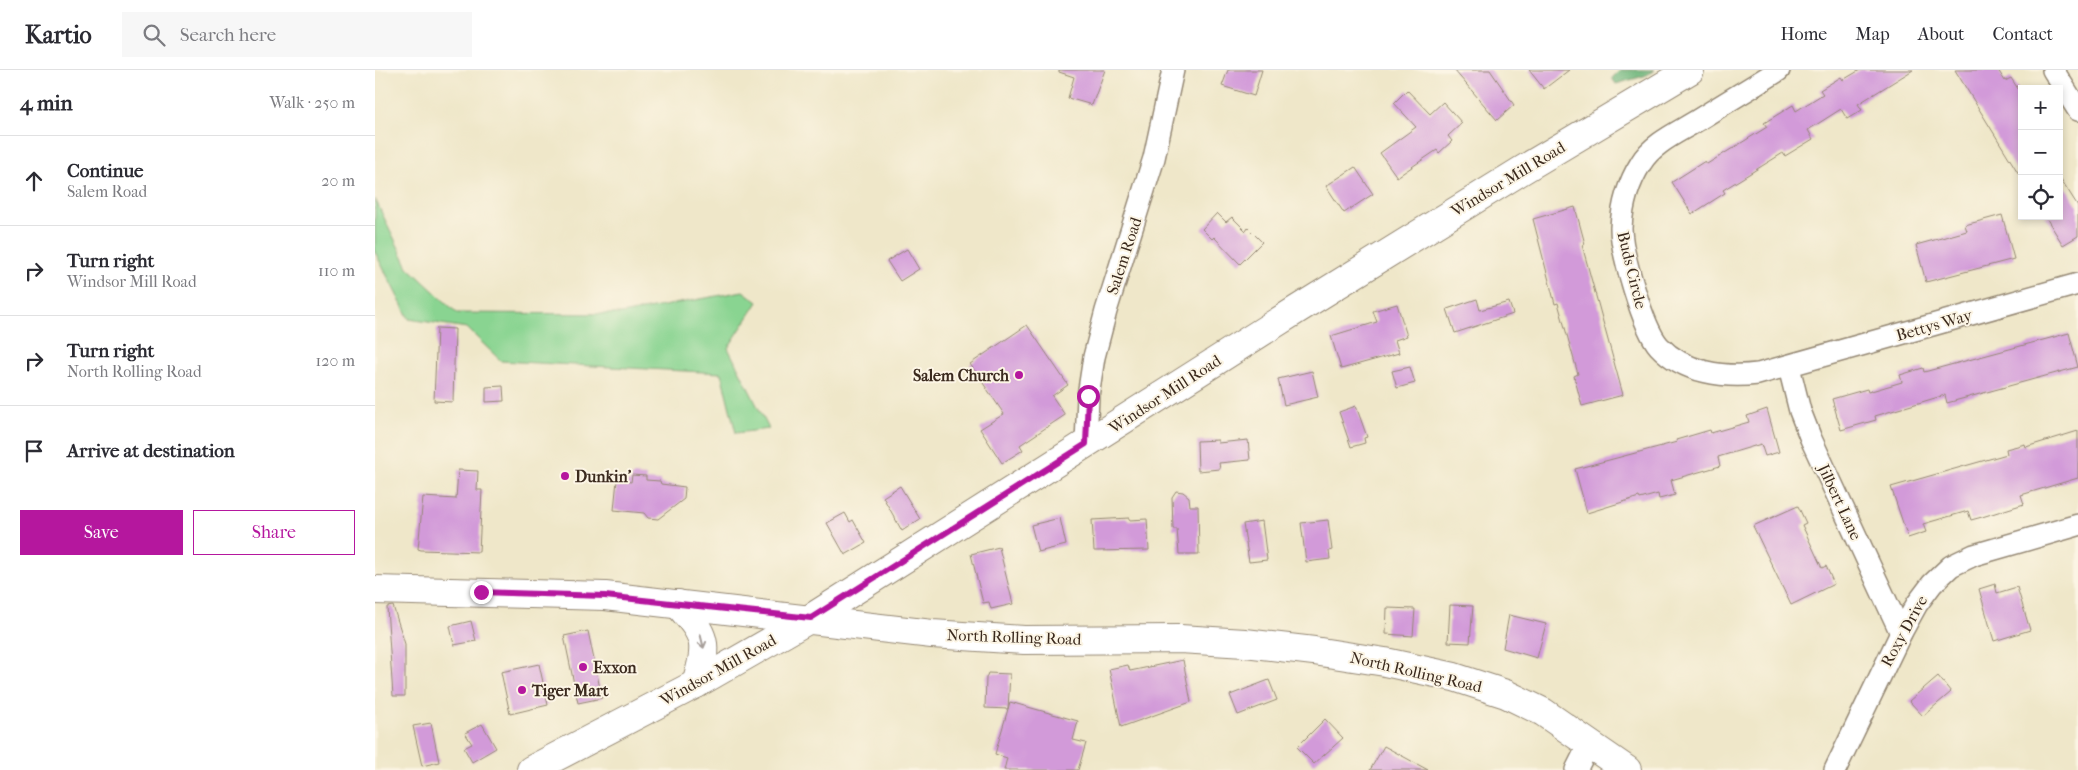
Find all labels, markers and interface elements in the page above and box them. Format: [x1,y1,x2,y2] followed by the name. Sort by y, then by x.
[122,12,472,57] search box
[25,21,92,49] text: Kartio
[140,21,168,49] icon: search
[180,24,276,46] text: Search here
[1780,24,1827,45] text: Home
[1855,24,1890,45] text: Map
[1918,24,1964,45] text: About
[1992,24,2053,45] text: Contact
[2018,85,2063,220] map controls
[2018,85,2063,130] button: +
[20,91,73,115] text: 4 min
[270,93,355,112] text: Walk · 250 m
[2018,130,2063,175] button: −
[1447,137,1569,221] street label: Windsor Mill Road
[67,160,143,182] text: Continue
[20,167,48,195] icon: ahead
[321,171,355,190] text: 20 m
[2018,175,2063,220] button: locate
[67,182,147,201] text: Salem Road
[1103,215,1146,297] street label: Salem Road
[1613,229,1651,311] street label: Buds Circle
[67,250,154,272] text: Turn right
[20,257,48,285] icon: right
[318,261,355,280] text: 110 m
[67,272,197,291] text: Windsor Mill Road
[1894,305,1974,345] street label: Bettys Way
[67,340,154,362] text: Turn right
[20,347,48,375] icon: right
[316,351,355,370] text: 120 m
[1105,351,1225,438] street label: Windsor Mill Road
[67,362,202,381] text: North Rolling Road
[913,366,1010,385] place label: Salem Church
[1013,369,1025,381] marker: Salem Church
[1077,385,1100,408] route start
[20,437,48,465] icon: arrive
[67,440,235,462] text: Arrive at destination
[1813,459,1866,543] street label: Jilbert Lane
[575,467,632,486] place label: Dunkin'
[559,470,571,482] marker: Dunkin'
[20,510,183,555] button: Save
[193,510,355,555] button: Share
[470,581,493,604] route end
[1877,592,1931,670] street label: Roxy Drive
[946,625,1082,649] street label: North Rolling Road
[656,630,780,710] street label: Windsor Mill Road
[698,632,707,648] one-way arrow
[1348,648,1484,696] street label: North Rolling Road
[593,658,637,677] place label: Exxon
[577,661,589,673] marker: Exxon
[531,681,609,701] place label: Tiger Mart
[516,684,528,696] marker: Tiger Mart

